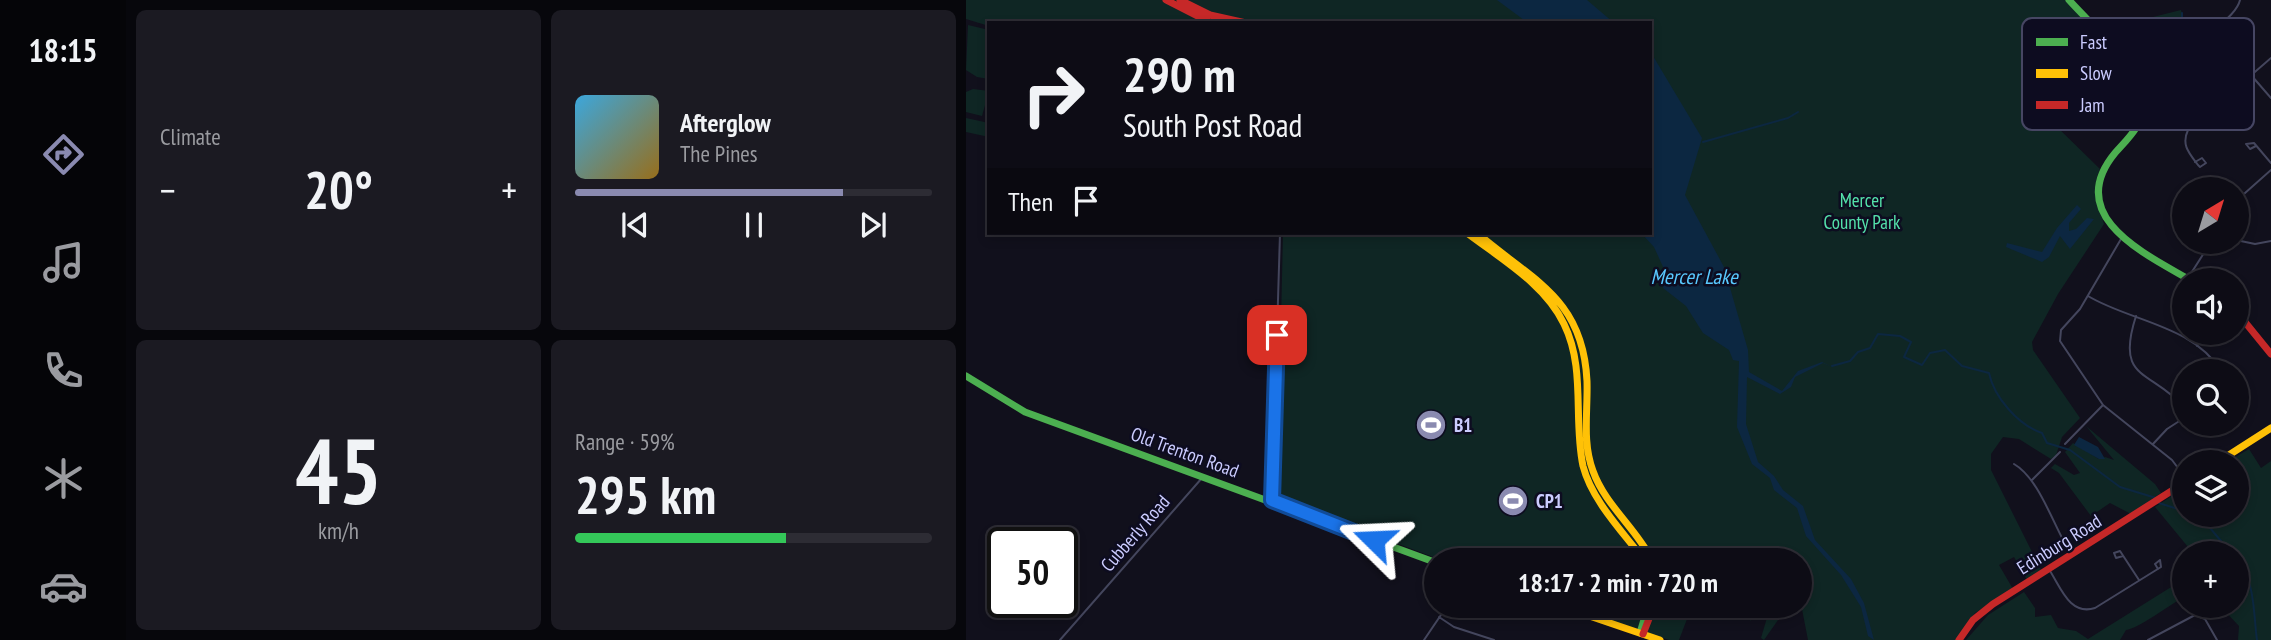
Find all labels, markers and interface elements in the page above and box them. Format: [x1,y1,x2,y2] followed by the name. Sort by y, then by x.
[2022,18,2254,130] legend
[28,29,98,71] text: 18:15
[2080,30,2108,54] text: Fast
[1123,42,1236,106] text: 290 m
[1008,49,1099,140] icon: right
[2080,61,2113,85] text: Slow
[2079,93,2105,117] text: Jam
[1123,104,1302,146] text: South Post Road
[680,106,771,139] text: Afterglow
[160,122,221,151] text: Climate
[39,130,88,179] icon: directions
[680,139,758,168] text: The Pines
[304,156,373,223] text: 20°
[160,165,176,214] text: −
[501,165,517,214] text: +
[2172,177,2249,254] north arrow
[2172,177,2249,618] map controls
[1067,182,1105,220] icon: arrive
[1008,185,1053,218] text: Then
[1824,188,1901,234] park label: Mercer County Park
[616,206,654,244] icon: previous
[735,206,773,244] icon: pause
[854,206,892,244] icon: next
[39,238,88,287] icon: music
[1650,263,1739,290] water label: Mercer Lake
[2172,268,2249,345] button: sound
[1247,305,1307,365] pin
[1258,316,1296,354] icon: arrive
[39,346,88,395] icon: phone
[2172,359,2249,436] button: search
[1414,408,1448,442] sports icon: B1
[295,411,382,529] text: 45
[1454,413,1472,437] place label: B1
[1128,421,1242,483] street label: Old Trenton Road
[575,427,675,456] text: Range · 59%
[2172,450,2249,527] button: layers
[39,454,88,503] icon: climate
[575,461,716,528] text: 295 km
[1496,484,1530,518] sports icon: CP1
[1536,489,1563,513] place label: CP1
[1095,490,1175,576] street label: Cubberly Road
[1337,503,1411,577] position arrow
[2012,509,2106,579] street label: Edinburg Road
[318,516,359,545] text: km/h
[987,527,1078,618] speed limit sign: 50
[2172,541,2249,618] button: +
[39,562,88,611] icon: car
[1518,566,1718,599] text: 18:17 · 2 min · 720 m

